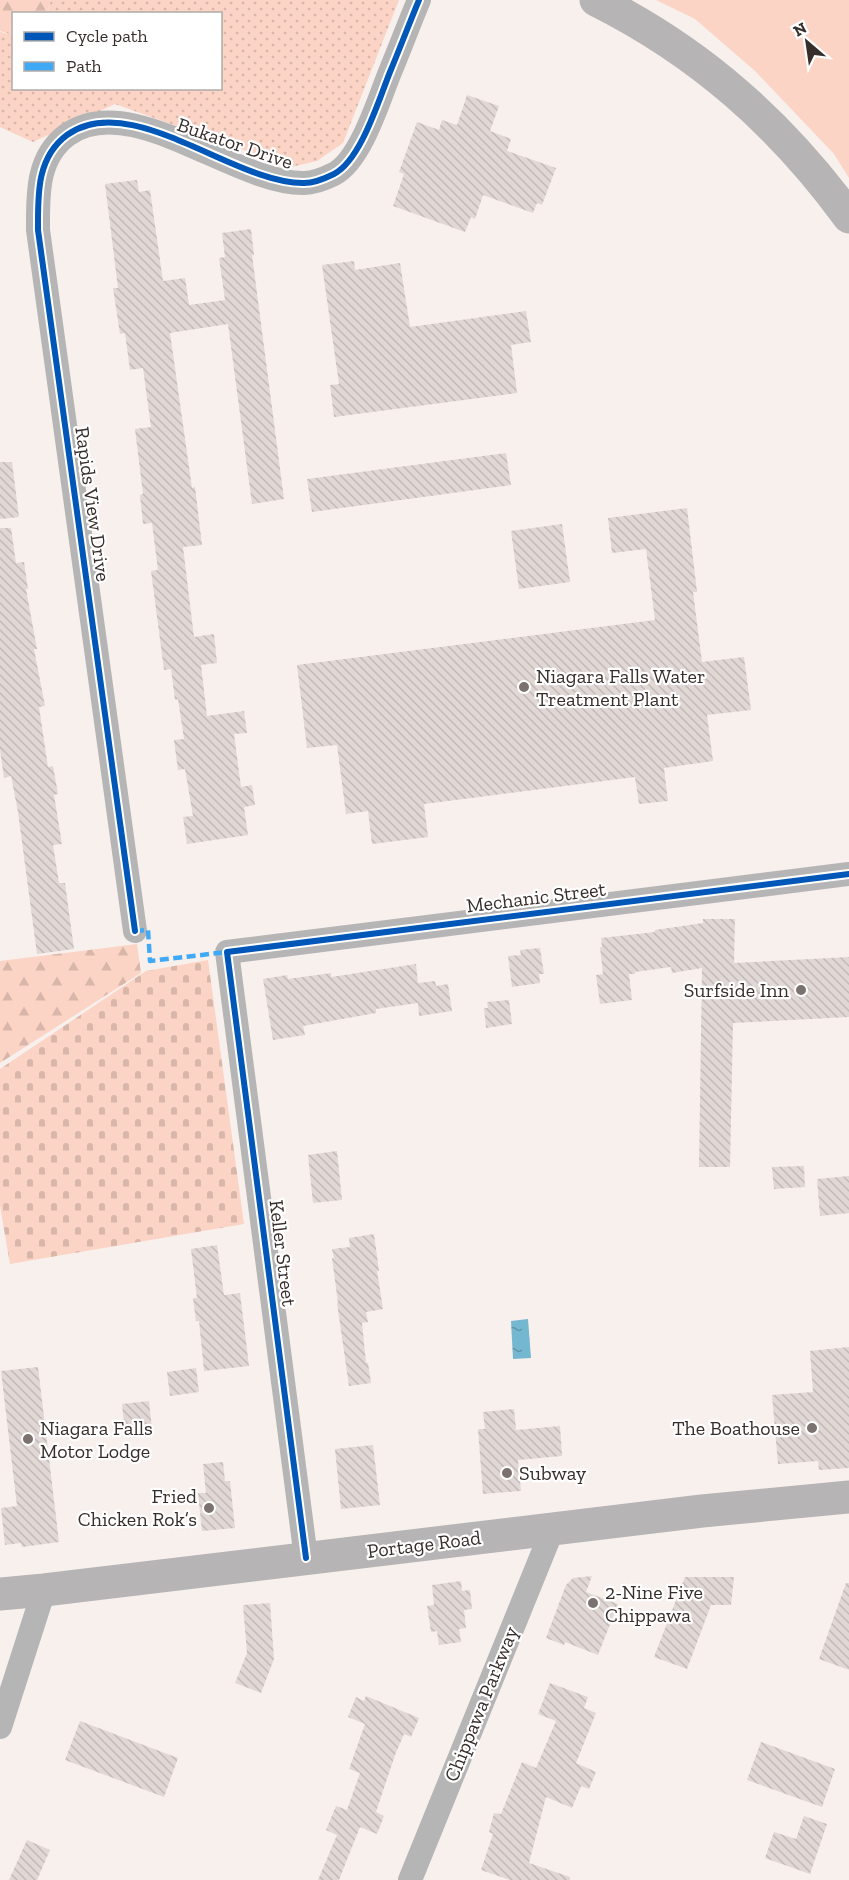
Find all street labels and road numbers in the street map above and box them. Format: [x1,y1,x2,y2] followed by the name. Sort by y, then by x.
[174,112,296,174] street label: Bukator Drive
[70,425,116,583] street label: Rapids View Drive
[465,876,608,917] street label: Mechanic Street
[265,1198,302,1308] street label: Keller Street
[366,1525,482,1563] street label: Portage Road
[439,1622,523,1785] street label: Chippawa Parkway

